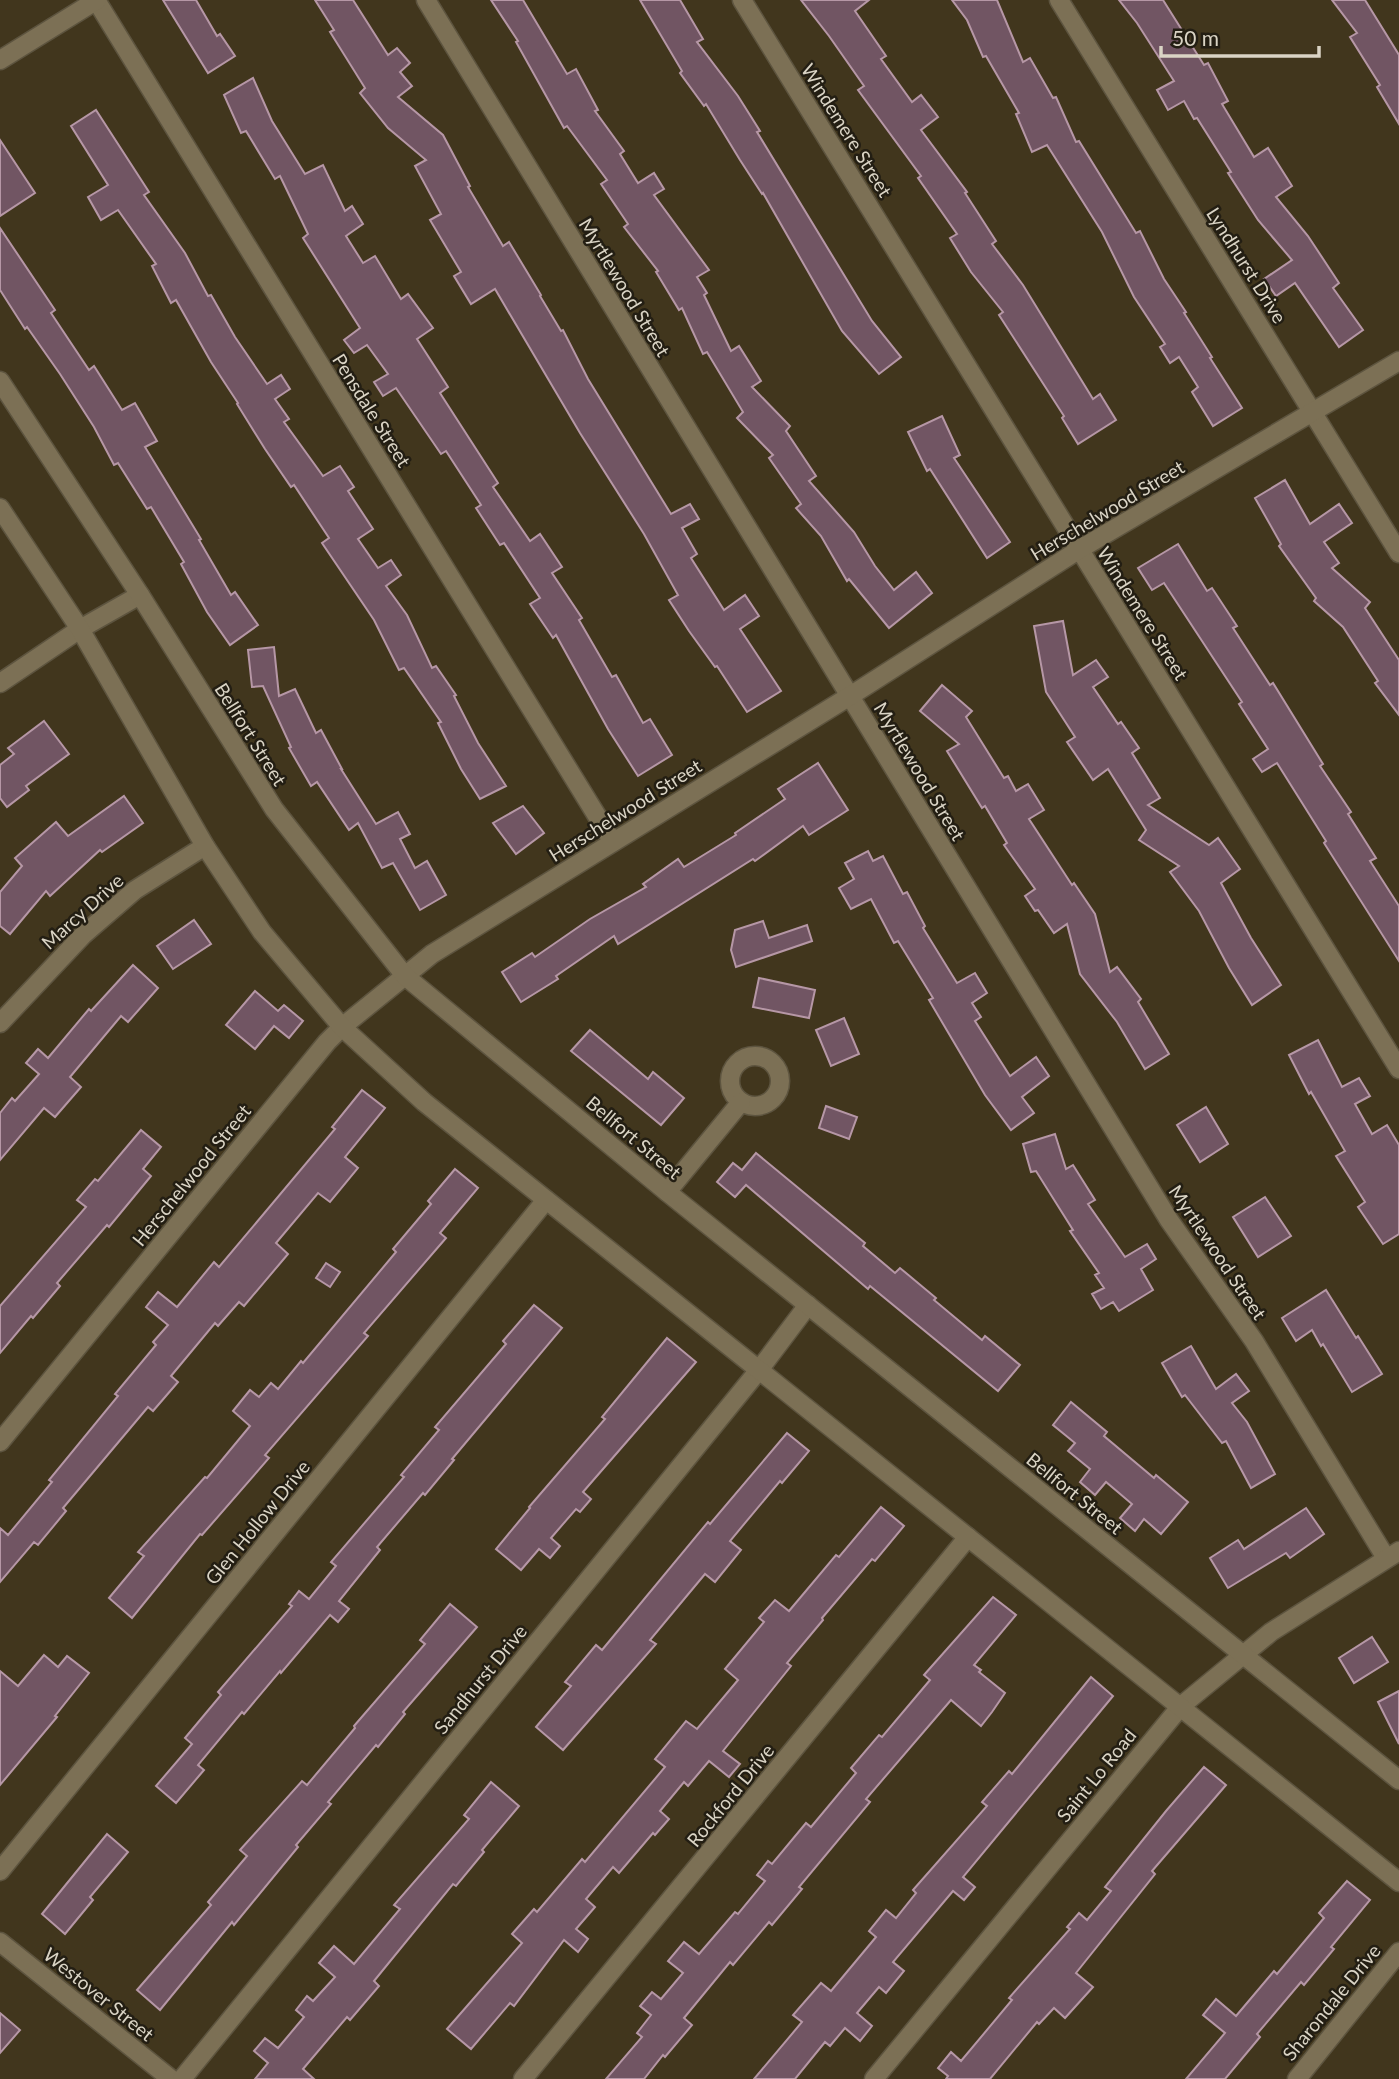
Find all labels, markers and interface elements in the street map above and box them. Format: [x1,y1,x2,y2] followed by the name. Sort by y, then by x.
[1161,14,1318,58] scale bar
[1172,25,1219,50] text: 50 m
[797,59,897,201] street label: Windemere Street
[1202,203,1292,327] street label: Lyndhurst Drive
[575,214,675,360] street label: Myrtlewood Street
[328,349,416,471] street label: Pensdale Street
[1026,455,1188,565] street label: Herschelwood Street
[1093,542,1193,684] street label: Windemere Street
[210,678,292,790] street label: Bellfort Street
[870,698,970,844] street label: Myrtlewood Street
[545,754,706,866] street label: Herschelwood Street
[36,868,128,954] street label: Marcy Drive
[582,1091,686,1183] street label: Bellfort Street
[127,1099,255,1250] street label: Herschelwood Street
[1164,1180,1272,1324] street label: Myrtlewood Street
[1022,1447,1128,1539] street label: Bellfort Street
[200,1455,314,1589] street label: Glen Hollow Drive
[429,1620,531,1738] street label: Sandhurst Drive
[1051,1724,1141,1826] street label: Saint Lo Road
[682,1739,778,1851] street label: Rockford Drive
[1277,1939,1385,2065] street label: Sharondale Drive
[39,1943,159,2046] street label: Westover Street

